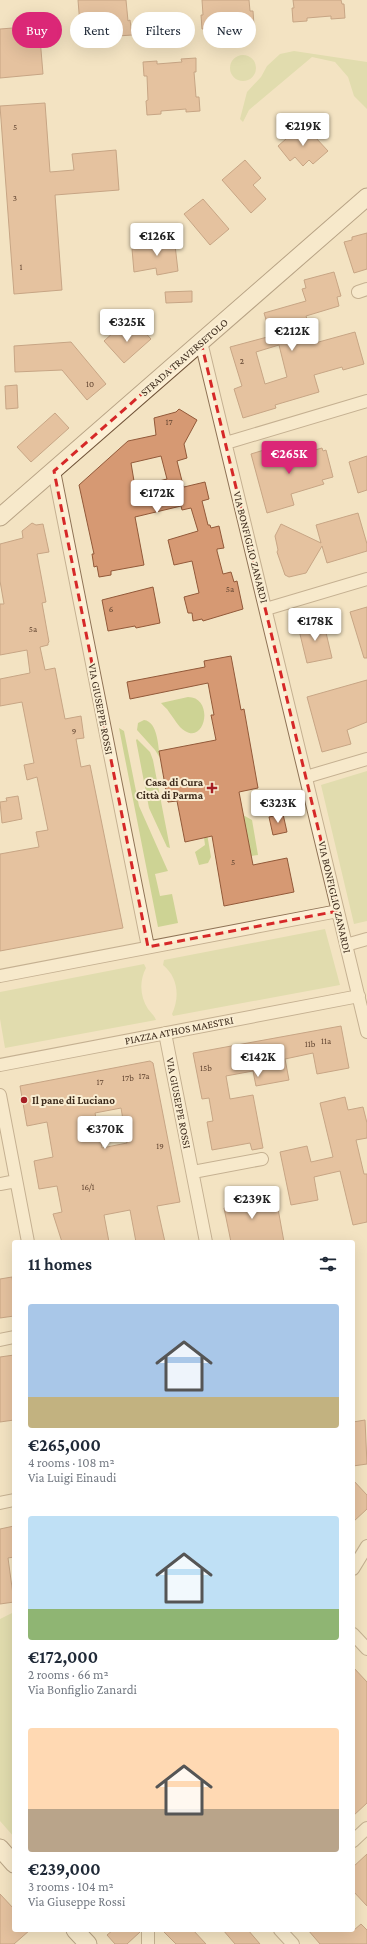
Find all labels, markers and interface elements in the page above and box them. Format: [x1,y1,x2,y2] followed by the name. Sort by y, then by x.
[12,12,62,48] chip: Buy
[70,12,123,48] chip: Rent
[131,12,195,48] chip: Filters
[203,12,256,48] chip: New
[275,113,331,147] pin: €219K
[285,118,321,133] text: €219K
[13,122,17,132] house number: 5
[13,193,17,203] house number: 3
[129,223,185,257] pin: €126K
[139,228,175,243] text: €126K
[20,262,23,272] house number: 1
[99,309,155,343] pin: €325K
[109,314,145,329] text: €325K
[138,316,230,398] street label: STRADA TRAVERSETOLO
[264,318,320,352] pin: €212K
[275,323,309,338] text: €212K
[240,356,244,366] house number: 2
[86,379,94,389] house number: 10
[165,417,173,427] house number: 17
[261,441,317,475] pin: €265K
[271,446,307,461] text: €265K
[129,480,185,514] pin: €172K
[140,485,174,500] text: €172K
[231,490,271,604] street label: VIA BONFIGLIO ZANARDI
[226,584,234,594] house number: 5a
[109,604,114,614] house number: 6
[287,608,343,642] pin: €178K
[297,613,333,628] text: €178K
[29,624,37,634] house number: 5a
[86,662,116,756] street label: VIA GIUSEPPE ROSSI
[72,726,77,736] house number: 9
[136,776,204,801] place label: Casa di Cura Città di Parma
[206,782,218,794] marker: Casa di Cura Città di Parma
[250,790,306,824] pin: €323K
[260,795,296,810] text: €323K
[316,840,354,954] street label: VIA BONFIGLIO ZANARDI
[231,857,235,867] house number: 5
[124,1014,234,1046] street label: PIAZZA ATHOS MAESTRI
[321,1036,331,1046] house number: 11a
[305,1039,316,1049] house number: 11b
[230,1044,286,1078] pin: €142K
[240,1049,276,1064] text: €142K
[164,1056,194,1150] street label: VIA GIUSEPPE ROSSI
[200,1063,212,1073] house number: 15b
[138,1071,150,1081] house number: 17a
[122,1073,134,1083] house number: 17b
[96,1077,104,1087] house number: 17
[32,1094,115,1106] place label: Il pane di Luciano
[19,1095,29,1105] marker: Il pane di Luciano
[77,1116,133,1150] pin: €370K
[87,1121,124,1136] text: €370K
[156,1141,164,1151] house number: 19
[81,1182,95,1192] house number: 16/1
[224,1186,280,1220] pin: €239K
[234,1191,270,1206] text: €239K
[317,1253,339,1275] icon: filters
[28,1255,92,1274] text: 11 homes
[148,1330,220,1402] icon: home
[28,1436,101,1455] text: €265,000
[28,1455,115,1470] text: 4 rooms · 108 m²
[28,1470,117,1485] text: Via Luigi Einaudi
[148,1542,220,1614] icon: home
[28,1648,98,1667] text: €172,000
[28,1667,109,1682] text: 2 rooms · 66 m²
[28,1682,137,1697] text: Via Bonfiglio Zanardi
[148,1754,220,1826] icon: home
[28,1860,101,1879] text: €239,000
[28,1879,114,1894] text: 3 rooms · 104 m²
[28,1894,125,1909] text: Via Giuseppe Rossi

